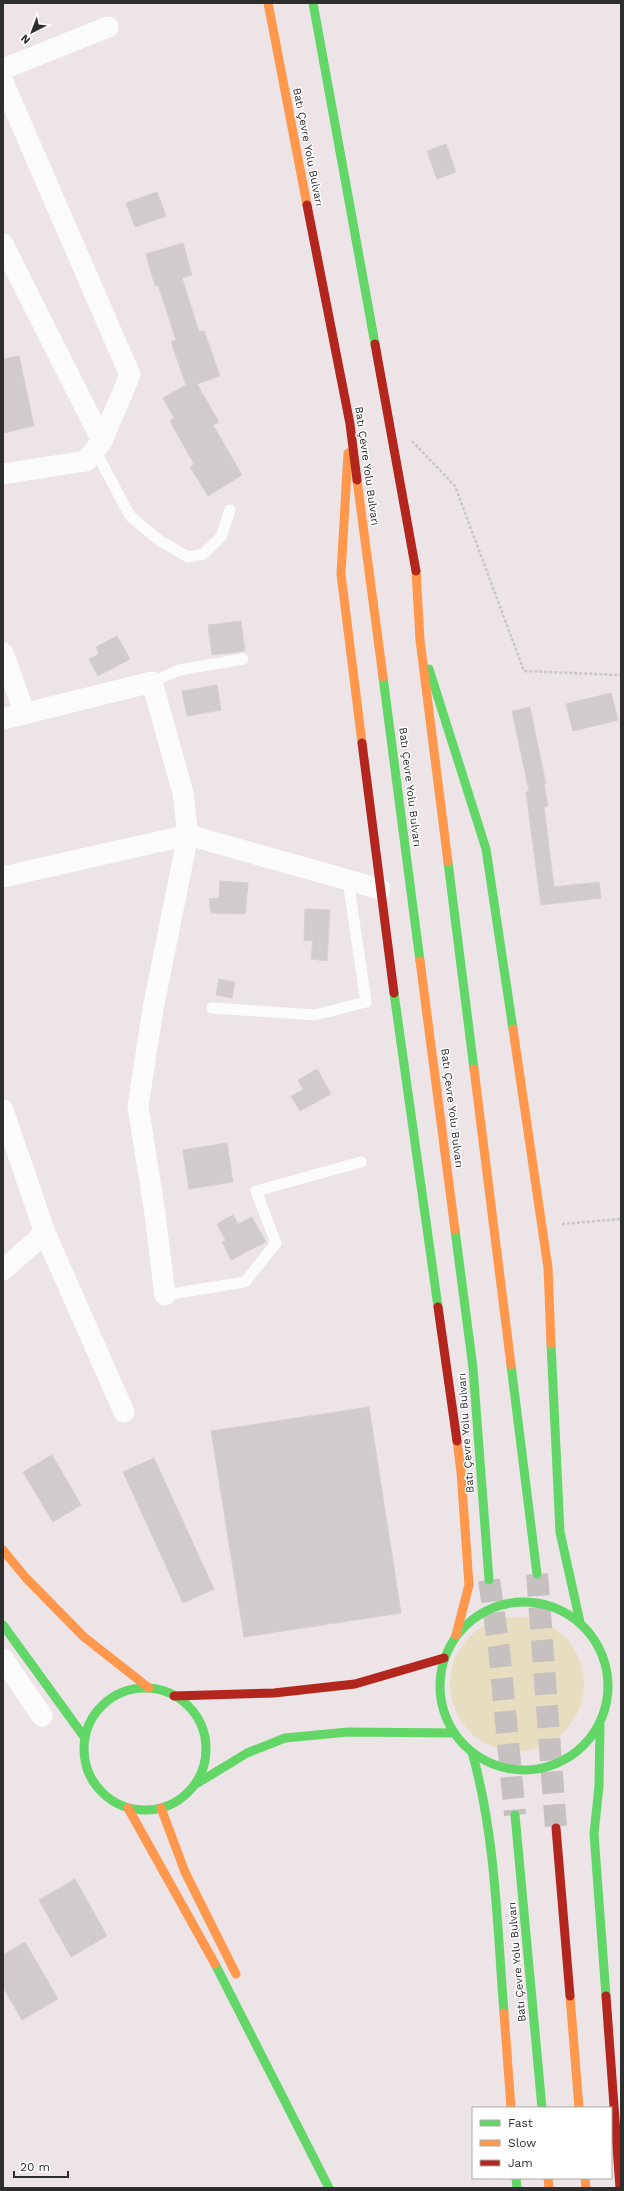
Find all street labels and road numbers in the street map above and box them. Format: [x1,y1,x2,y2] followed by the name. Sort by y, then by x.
[290,87,326,207] street label: Batı Çevre Yolu Bulvarı
[352,406,382,526] street label: Batı Çevre Yolu Bulvarı
[396,727,424,847] street label: Batı Çevre Yolu Bulvarı
[438,1048,466,1168] street label: Batı Çevre Yolu Bulvarı
[455,1373,477,1493] street label: Batı Çevre Yolu Bulvarı
[505,1902,529,2022] street label: Batı Çevre Yolu Bulvarı

